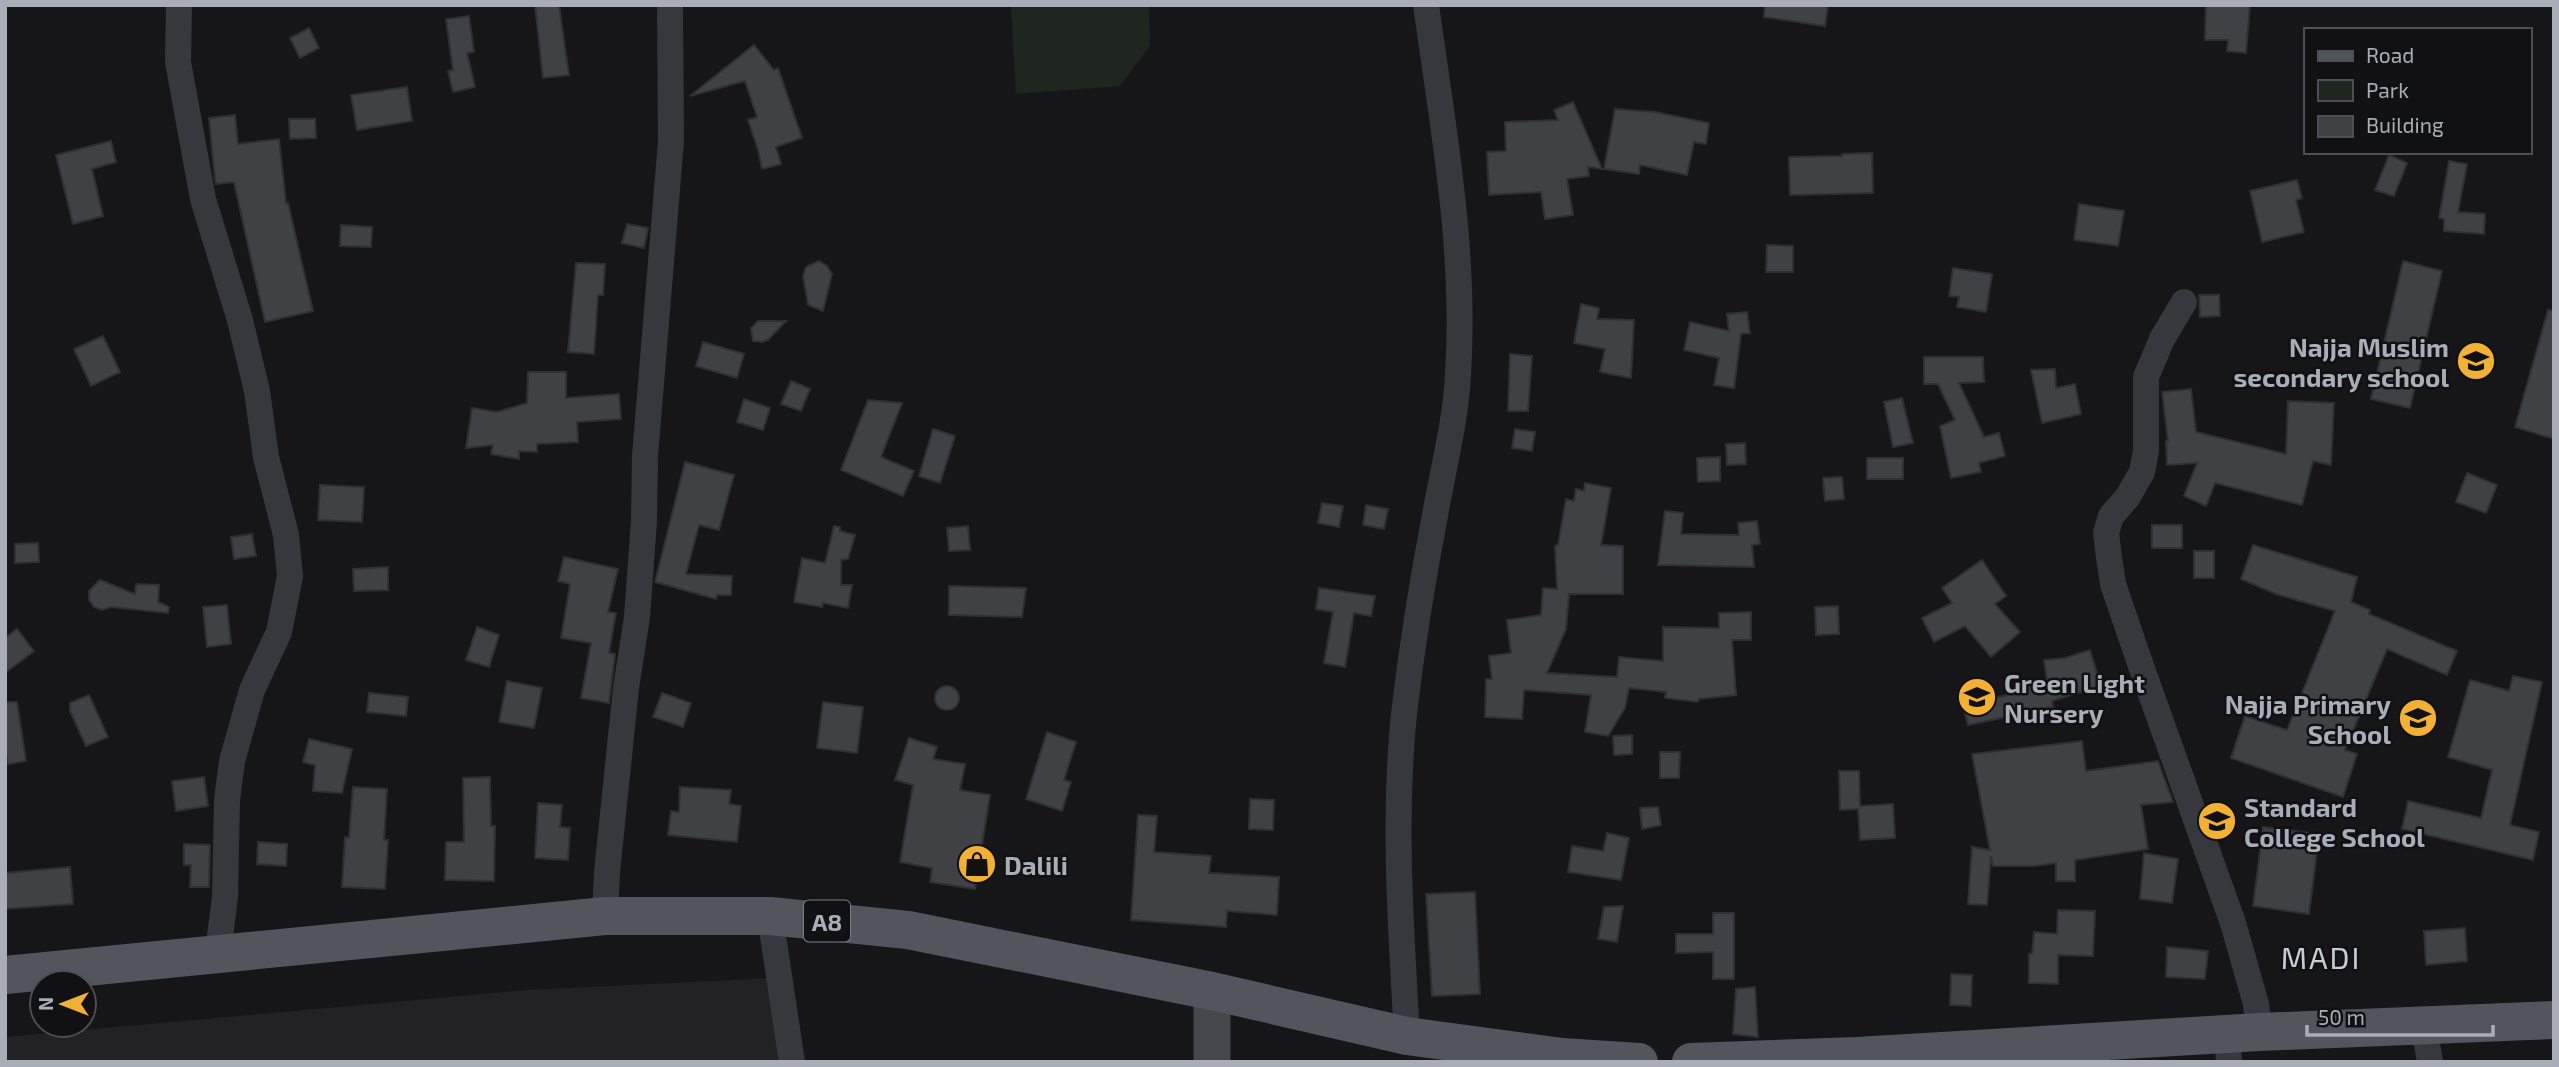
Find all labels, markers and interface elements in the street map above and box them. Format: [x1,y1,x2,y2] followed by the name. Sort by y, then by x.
[2304,28,2531,154] legend
[2366,42,2414,67] text: Road
[2366,77,2409,102] text: Park
[2366,112,2444,137] text: Building
[2233,331,2449,393] place label: Najja Muslim secondary school
[2455,340,2497,382] school or university icon: Najja Muslim secondary school
[2004,667,2145,729] place label: Green Light Nursery
[1956,676,1998,718] school or university icon: Green Light Nursery
[2225,688,2391,749] place label: Najja Primary School
[2397,697,2439,739] school or university icon: Najja Primary School
[2244,791,2425,852] place label: Standard College School
[2196,800,2238,842] school or university icon: Standard College School
[956,843,998,885] shop icon: Dalili
[1004,849,1068,880] place label: Dalili
[804,901,850,942] road number: A8
[2281,939,2361,975] district label: MADI
[28,969,98,1039] north arrow
[2307,993,2492,1038] scale bar
[34,997,57,1011] text: N
[2318,1004,2365,1029] text: 50 m

